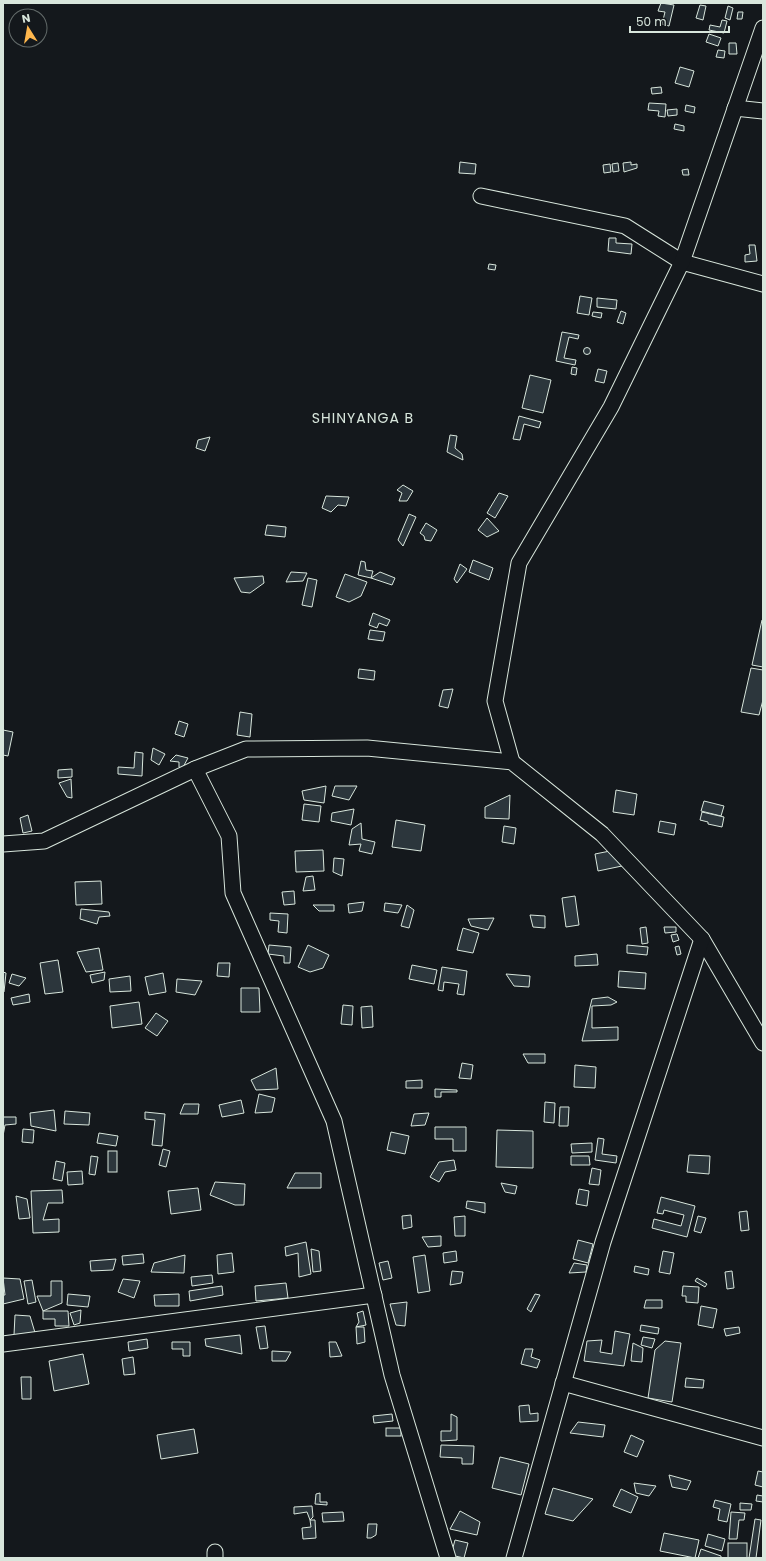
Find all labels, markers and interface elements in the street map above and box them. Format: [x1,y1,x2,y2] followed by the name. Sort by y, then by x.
[8,8,48,48] north arrow
[630,8,729,34] scale bar
[21,10,32,27] text: N
[636,13,667,30] text: 50 m
[312,408,414,428] district label: SHINYANGA B

